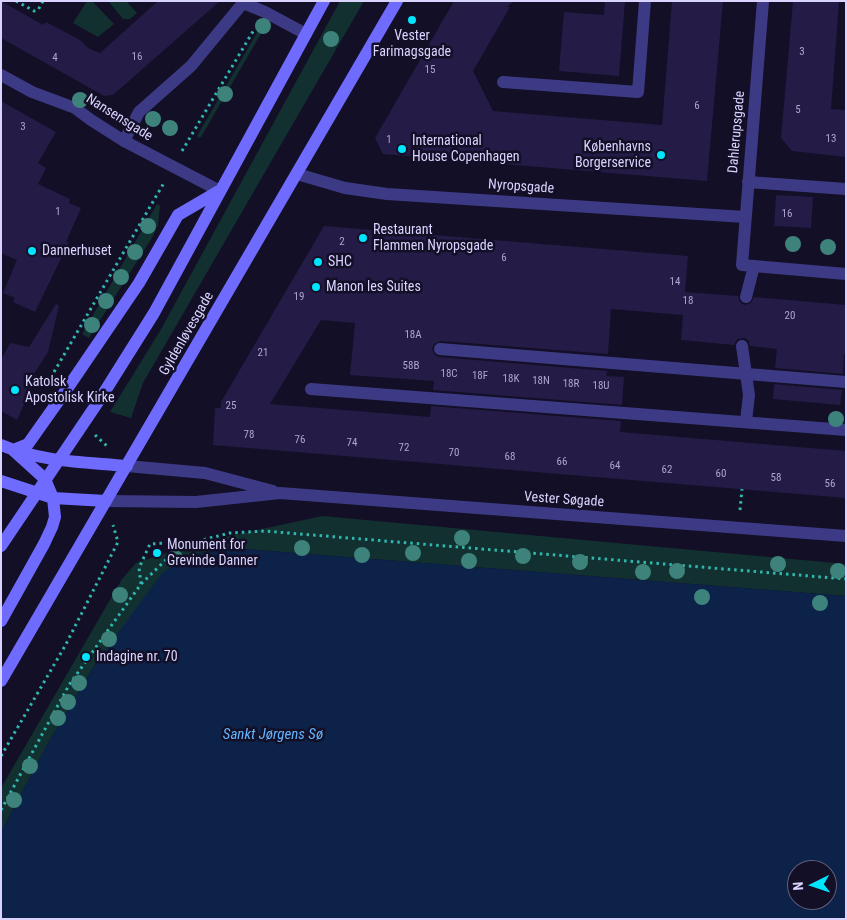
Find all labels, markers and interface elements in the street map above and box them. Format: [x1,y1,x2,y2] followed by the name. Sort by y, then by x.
[406,14,418,26] marker: Vester Farimagsgade
[373,28,451,60] place label: Vester Farimagsgade
[799,45,805,59] house number: 3
[132,50,142,64] house number: 16
[52,51,58,65] house number: 4
[425,63,435,77] house number: 15
[725,90,749,174] street label: Dahlerupsgade
[83,91,155,145] street label: Nansensgade
[694,99,700,113] house number: 6
[795,103,801,117] house number: 5
[20,120,26,134] house number: 3
[826,132,836,146] house number: 13
[386,133,392,147] house number: 1
[412,133,520,166] place label: International House Copenhagen
[575,139,651,172] place label: Københavns Borgerservice
[396,143,408,155] marker: International House Copenhagen
[655,149,667,161] marker: Københavns Borgerservice
[487,176,555,198] street label: Nyropsgade
[55,205,61,219] house number: 1
[782,207,792,221] house number: 16
[373,222,493,254] place label: Restaurant Flammen Nyropsgade
[357,232,369,244] marker: Restaurant Flammen Nyropsgade
[339,235,345,249] house number: 2
[42,243,112,259] place label: Dannerhuset
[26,245,38,257] marker: Dannerhuset
[501,251,507,265] house number: 6
[328,254,352,270] place label: SHC
[312,256,324,268] marker: SHC
[670,275,680,289] house number: 14
[326,279,421,295] place label: Manon les Suites
[310,281,322,293] marker: Manon les Suites
[156,289,218,379] street label: Gyldenløvesgade
[294,290,304,304] house number: 19
[683,294,693,308] house number: 18
[785,309,795,323] house number: 20
[404,328,422,342] house number: 18A
[258,346,268,360] house number: 21
[403,359,419,373] house number: 58B
[440,367,458,381] house number: 18C
[472,369,488,383] house number: 18F
[503,372,519,386] house number: 18K
[25,374,115,407] place label: Katolsk Apostolisk Kirke
[532,374,550,388] house number: 18N
[563,377,579,391] house number: 18R
[592,379,610,393] house number: 18U
[9,384,21,396] marker: Katolsk Apostolisk Kirke
[226,399,236,413] house number: 25
[244,428,254,442] house number: 78
[295,433,305,447] house number: 76
[347,436,357,450] house number: 74
[399,441,409,455] house number: 72
[449,446,459,460] house number: 70
[505,450,515,464] house number: 68
[557,455,567,469] house number: 66
[610,459,620,473] house number: 64
[662,463,672,477] house number: 62
[716,467,726,481] house number: 60
[771,471,781,485] house number: 58
[825,477,835,491] house number: 56
[523,489,605,511] street label: Vester Søgade
[167,537,258,570] place label: Monument for Grevinde Danner
[151,547,163,559] marker: Monument for Grevinde Danner
[96,649,178,665] place label: Indagine nr. 70
[80,651,92,663] marker: Indagine nr. 70
[223,726,323,744] water label: Sankt Jørgens Sø
[787,860,837,910] north arrow
[790,881,806,891] text: N

